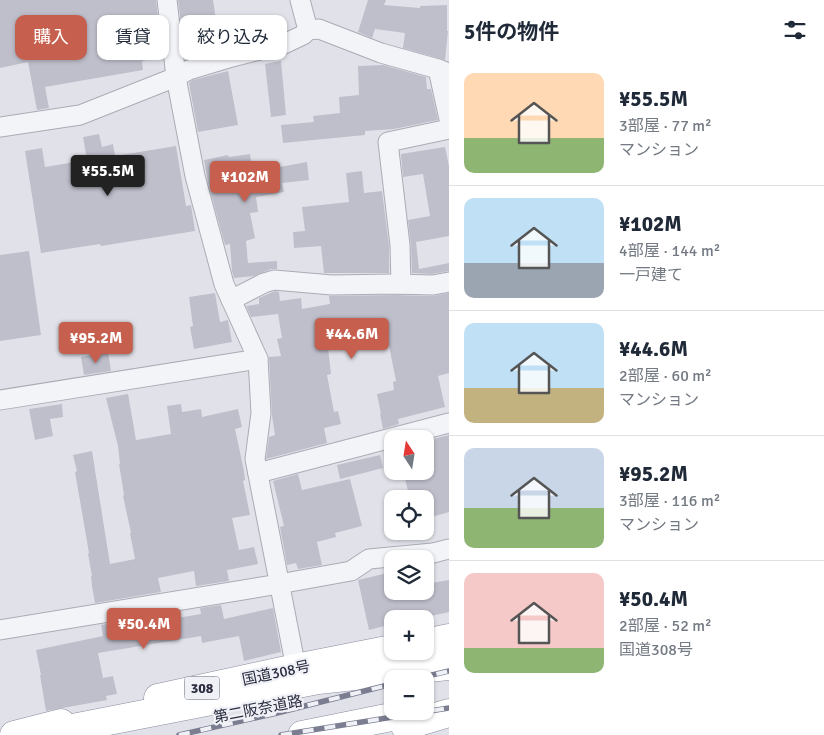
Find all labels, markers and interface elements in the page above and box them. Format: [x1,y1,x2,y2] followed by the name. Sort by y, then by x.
[15,15,87,60] chip: 購入
[97,15,169,60] chip: 賃貸
[179,15,287,60] chip: 絞り込み
[781,16,809,44] icon: filters
[464,19,559,45] text: 5件の物件
[619,86,688,112] text: ¥55.5M
[504,93,564,153] icon: home
[619,116,712,136] text: 3部屋 · 77 m²
[619,140,699,160] text: マンション
[67,154,149,197] pin: ¥55.5M
[210,160,280,203] pin: ¥102M
[82,161,134,181] text: ¥55.5M
[221,167,269,187] text: ¥102M
[619,211,682,237] text: ¥102M
[504,218,564,278] icon: home
[619,241,720,261] text: 4部屋 · 144 m²
[619,265,683,285] text: 一戸建て
[311,318,393,360] pin: ¥44.6M
[55,322,137,364] pin: ¥95.2M
[326,324,378,344] text: ¥44.6M
[70,328,122,348] text: ¥95.2M
[619,336,688,362] text: ¥44.6M
[504,343,564,403] icon: home
[619,366,712,386] text: 2部屋 · 60 m²
[619,390,699,410] text: マンション
[384,430,434,480] north arrow
[384,430,434,720] map controls
[619,461,688,487] text: ¥95.2M
[504,468,564,528] icon: home
[384,490,434,540] button: locate
[619,491,720,511] text: 3部屋 · 116 m²
[619,515,699,535] text: マンション
[384,550,434,600] button: layers
[619,586,688,612] text: ¥50.4M
[504,593,564,653] icon: home
[103,608,185,650] pin: ¥50.4M
[384,610,434,660] button: +
[118,614,170,634] text: ¥50.4M
[619,616,712,636] text: 2部屋 · 52 m²
[619,640,693,660] text: 国道308号
[240,657,312,689] street label: 国道308号
[384,670,434,720] button: −
[184,676,220,700] road number: 308
[212,692,304,726] street label: 第二阪奈道路

